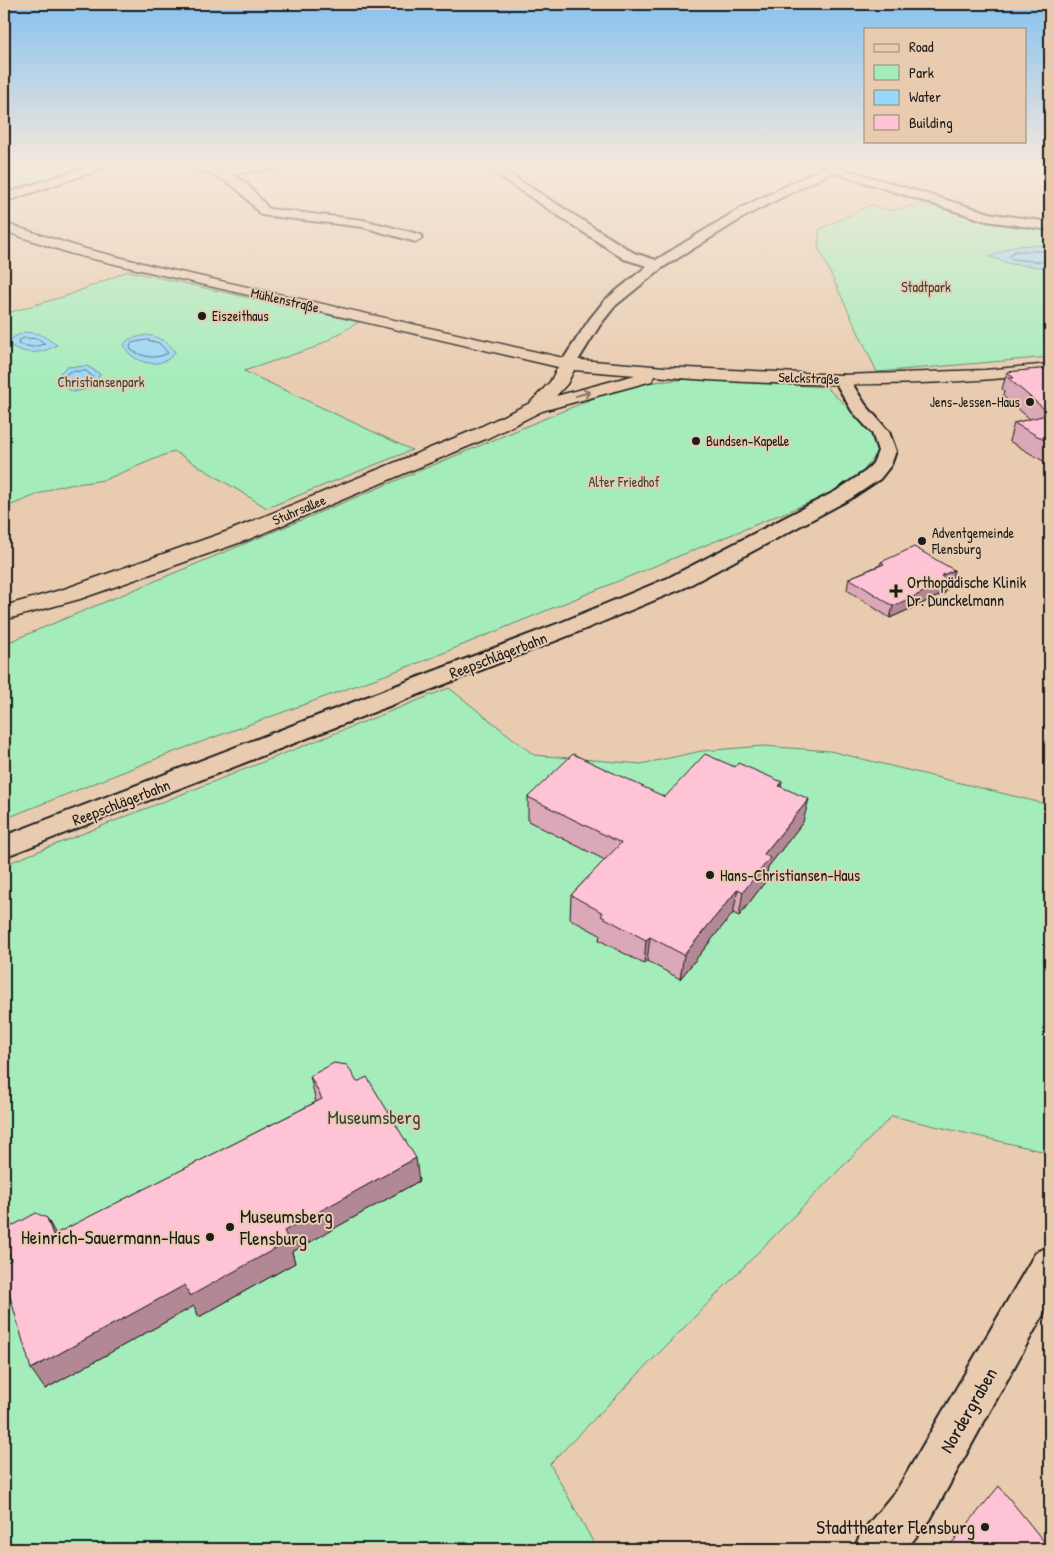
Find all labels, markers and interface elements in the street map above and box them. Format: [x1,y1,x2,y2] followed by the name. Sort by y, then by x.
[864,28,1026,142] legend
[909,36,934,57] text: Road
[909,62,934,83] text: Park
[909,86,941,107] text: Water
[909,112,953,133] text: Building
[901,277,951,297] park label: Stadtpark
[249,282,322,318] street label: Mühlenstraße
[212,306,269,325] place label: Eiszeithaus
[196,310,208,322] marker: Eiszeithaus
[778,367,840,389] street label: Selckstraße
[57,372,145,392] park label: Christiansenpark
[575,389,591,398] one-way arrow
[930,392,1020,411] place label: Jens-Jessen-Haus
[1024,396,1036,408] marker: Jens-Jessen-Haus
[706,431,790,451] place label: Bundsen-Kapelle
[690,435,702,447] marker: Bundsen-Kapelle
[589,472,659,491] park label: Alter Friedhof
[269,490,329,529] street label: Stuhrsallee
[931,523,1014,559] place label: Adventgemeinde Flensburg
[916,535,928,547] marker: Adventgemeinde Flensburg
[907,571,1027,611] place label: Orthopädische Klinik Dr. Dunckelmann
[889,584,903,598] marker: Orthopädische Klinik Dr. Dunckelmann
[446,626,550,684] street label: Reepschlägerbahn
[69,773,173,831] street label: Reepschlägerbahn
[720,864,860,886] place label: Hans-Christiansen-Haus
[704,869,716,881] marker: Hans-Christiansen-Haus
[328,1104,420,1130] park label: Museumsberg
[239,1203,333,1251] place label: Museumsberg Flensburg
[224,1221,236,1233] marker: Museumsberg Flensburg
[21,1224,200,1250] place label: Heinrich-Sauermann-Haus
[204,1231,216,1243] marker: Heinrich-Sauermann-Haus
[933,1363,1003,1457] street label: Nordergraben
[816,1514,975,1540] place label: Stadttheater Flensburg
[979,1521,991,1533] marker: Stadttheater Flensburg

